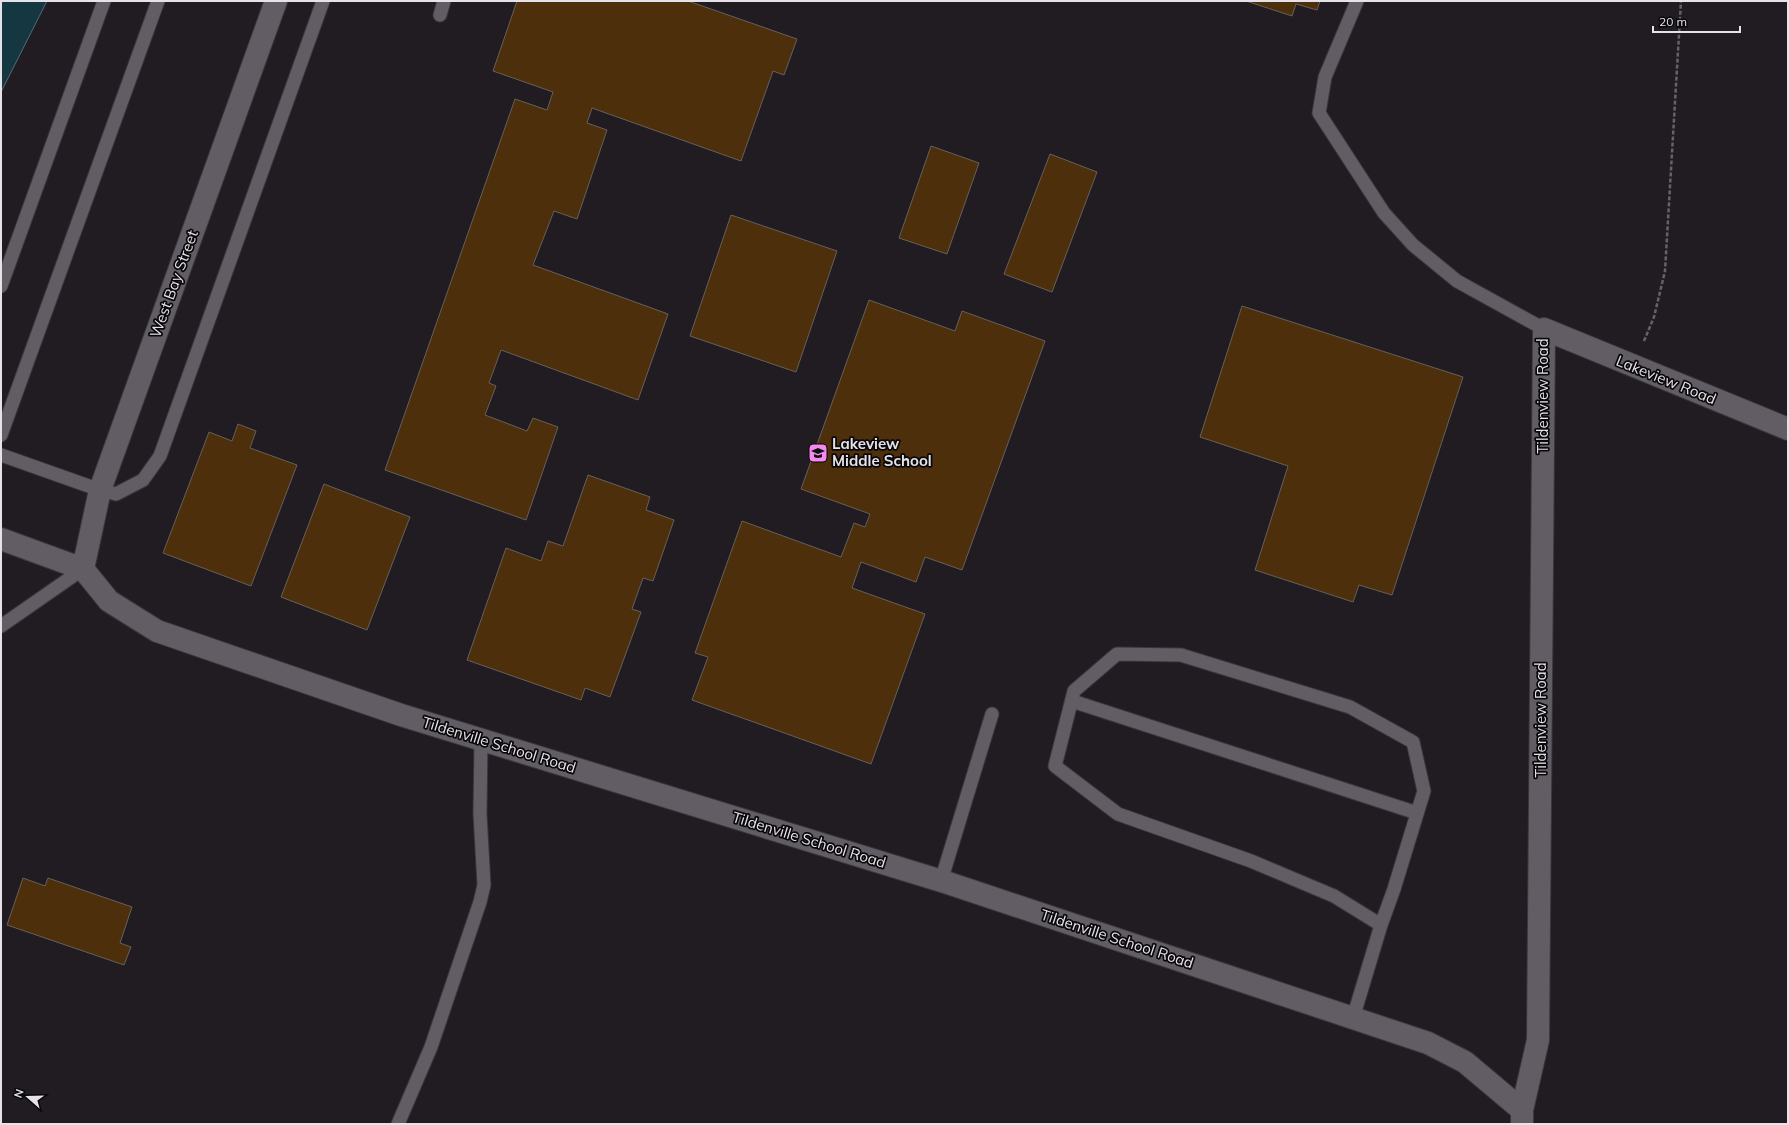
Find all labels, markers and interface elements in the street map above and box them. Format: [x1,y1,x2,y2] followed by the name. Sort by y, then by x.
[1653,8,1740,34] scale bar
[1659,14,1687,29] text: 20 m
[145,227,202,340] street label: West Bay Street
[1533,338,1552,454] street label: Tildenview Road
[1613,351,1719,408] street label: Lakeview Road
[832,434,932,470] place label: Lakeview Middle School
[807,442,829,464] school or university icon: Lakeview Middle School
[1531,662,1550,778] street label: Tildenview Road
[420,712,578,777] street label: Tildenville School Road
[730,807,888,872] street label: Tildenville School Road
[1038,905,1196,972] street label: Tildenville School Road
[8,1077,48,1117] north arrow
[11,1087,27,1100] text: N

